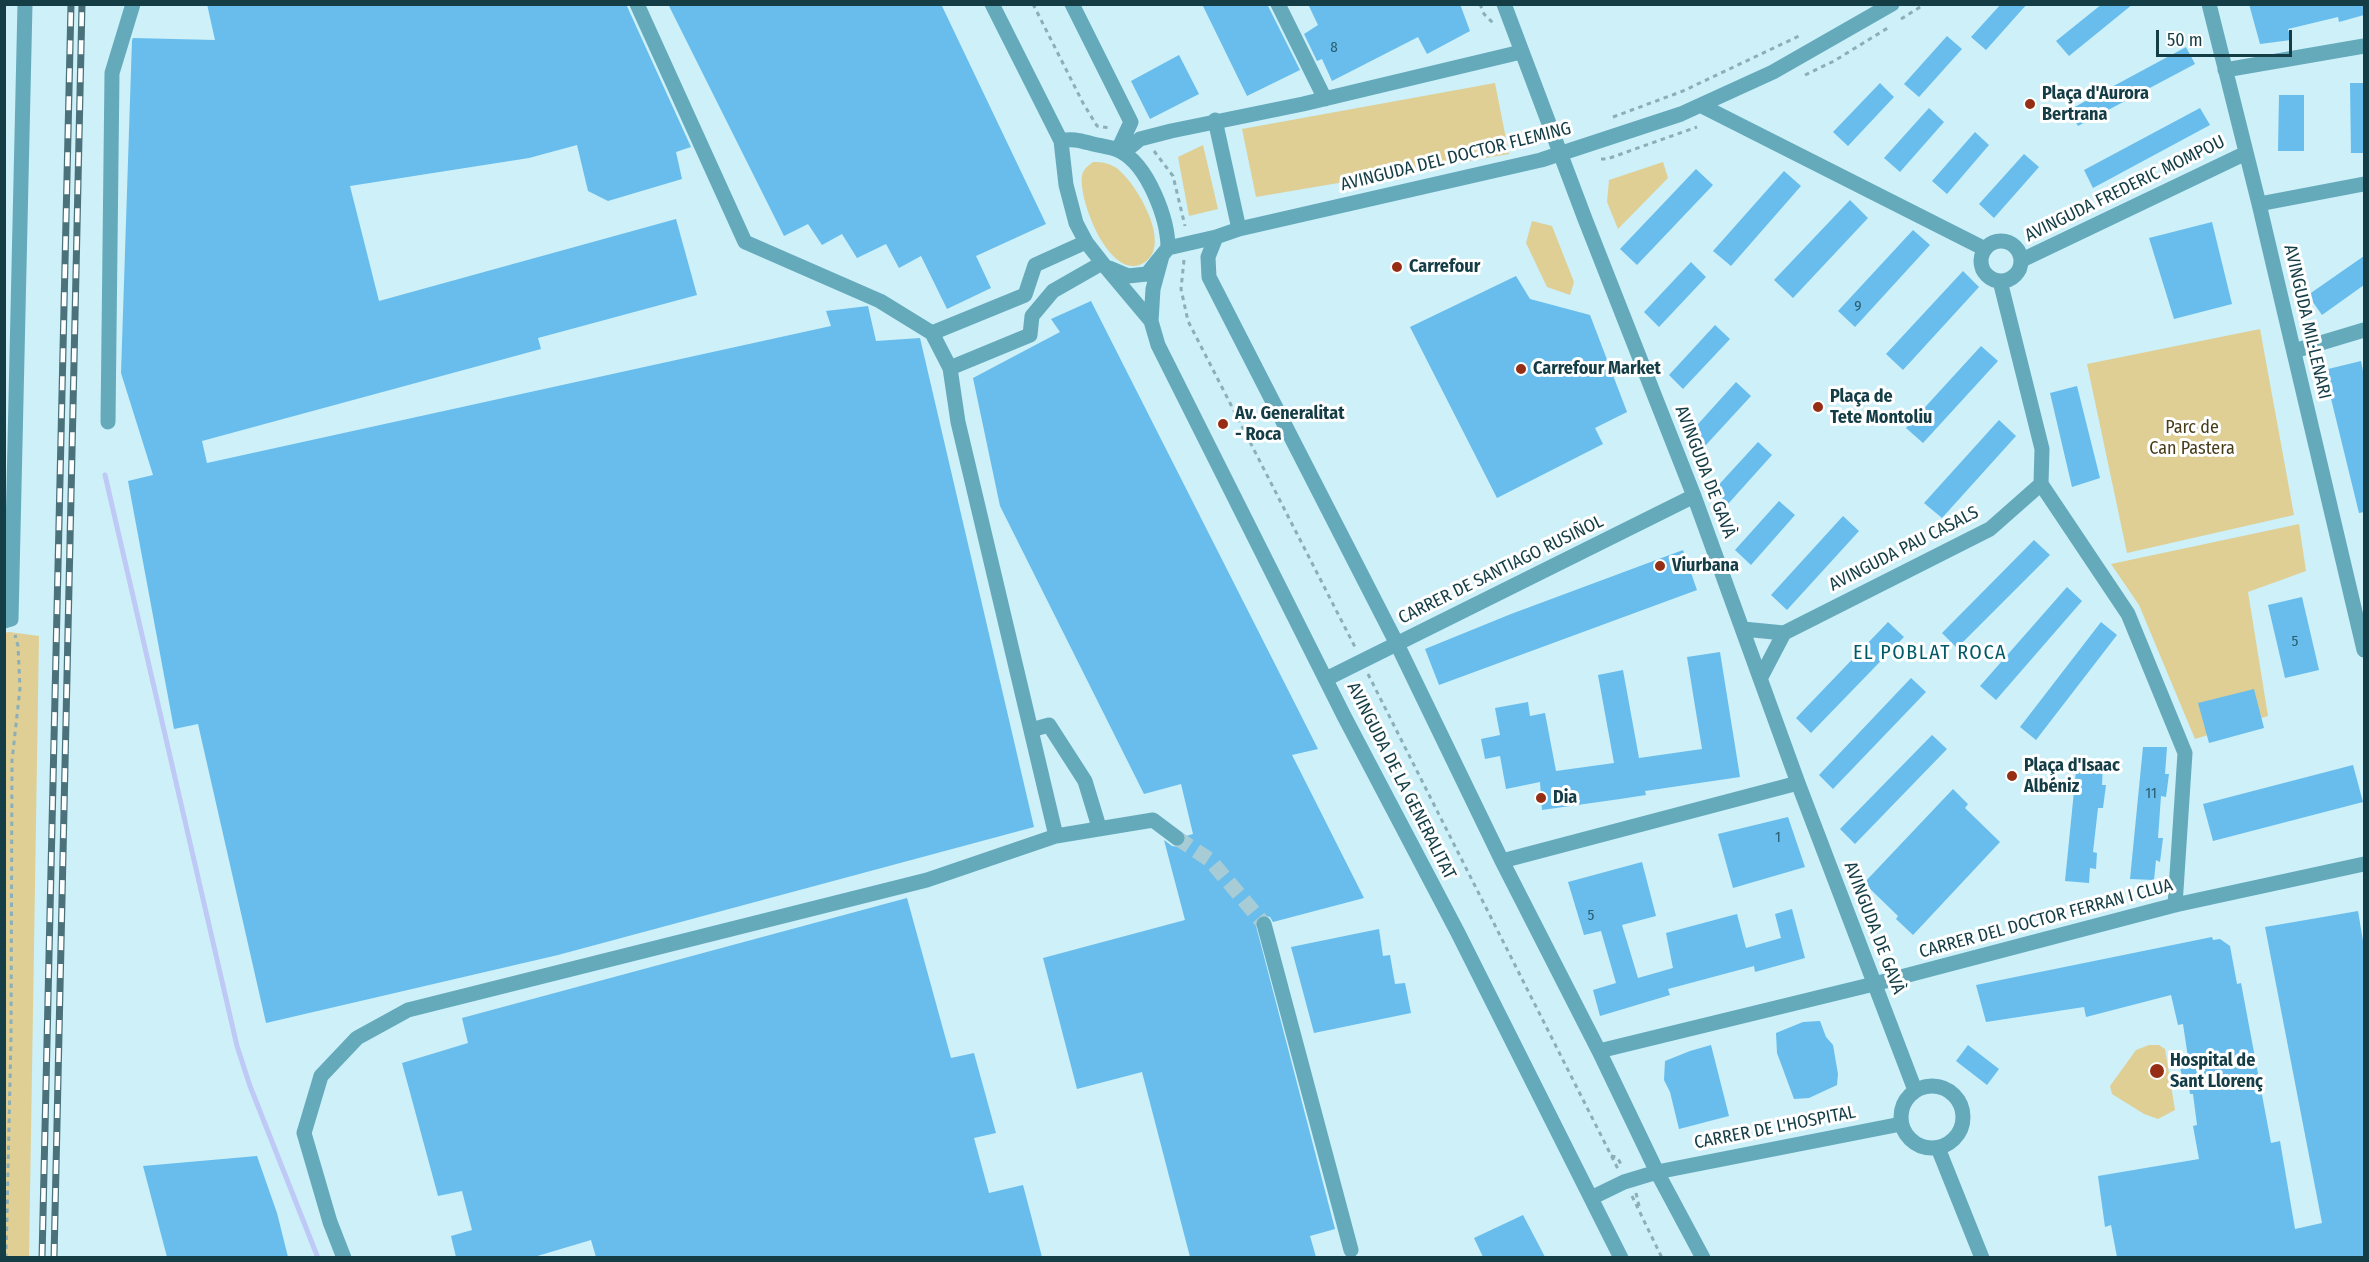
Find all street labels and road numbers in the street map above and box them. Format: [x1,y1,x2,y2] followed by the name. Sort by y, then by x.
[1338,118,1574,196] street label: AVINGUDA DEL DOCTOR FLEMING
[2022,131,2228,247] street label: AVINGUDA FREDERIC MOMPOU
[2279,243,2335,401] street label: AVINGUDA MIL·LENARI
[1670,403,1740,541] street label: AVINGUDA DE GAVÀ
[1826,502,1982,596] street label: AVINGUDA PAU CASALS
[1395,511,1607,629] street label: CARRER DE SANTIAGO RUSIÑOL
[1342,679,1460,883] street label: AVINGUDA DE LA GENERALITAT
[1839,859,1909,997] street label: AVINGUDA DE GAVÀ
[1917,875,2175,963] street label: CARRER DEL DOCTOR FERRAN I CLUA
[1693,1102,1857,1154] street label: CARRER DE L'HOSPITAL

